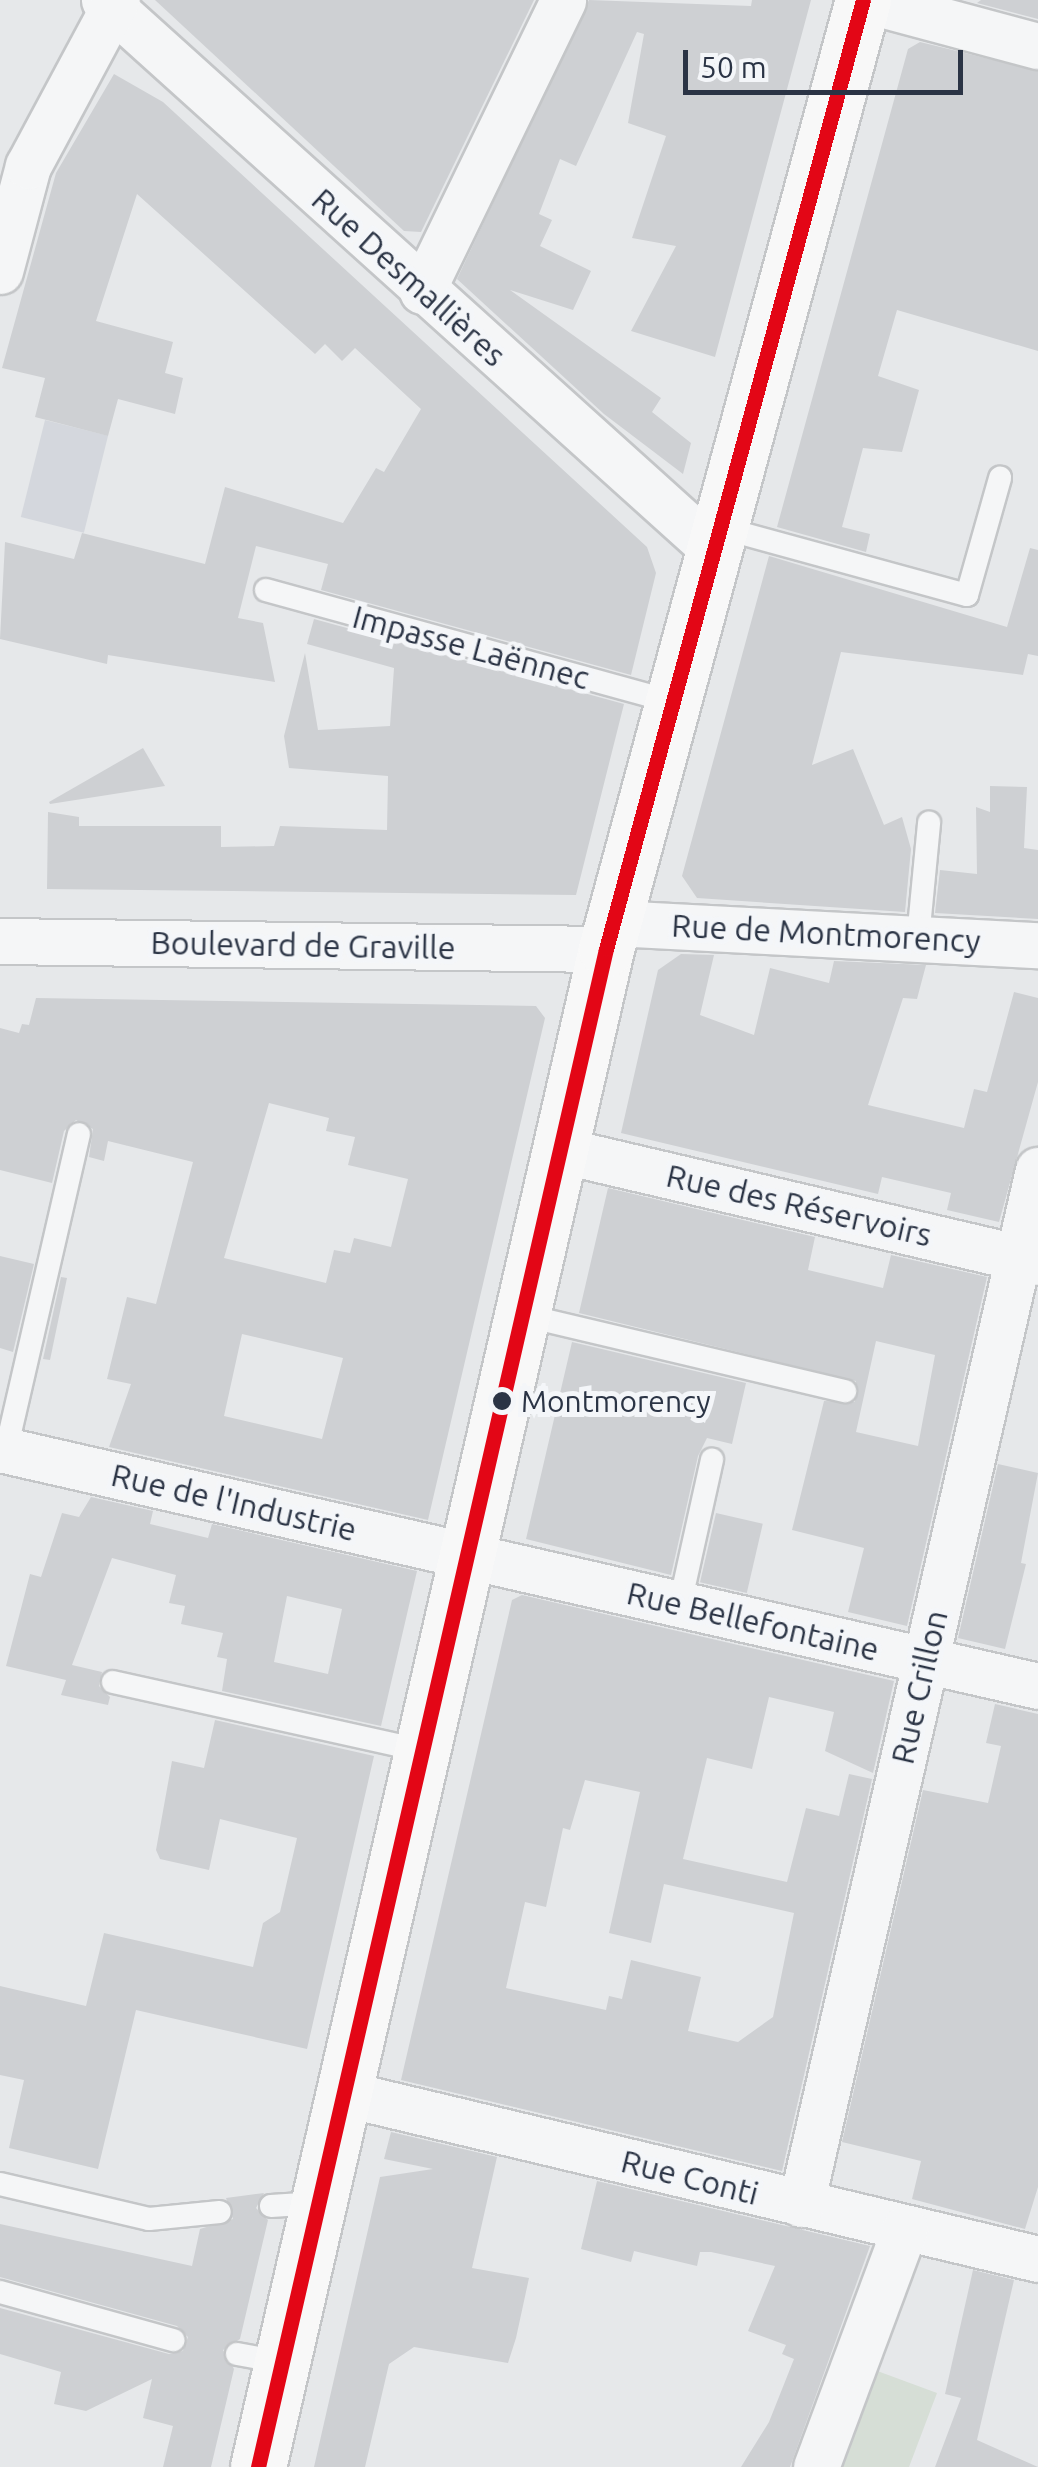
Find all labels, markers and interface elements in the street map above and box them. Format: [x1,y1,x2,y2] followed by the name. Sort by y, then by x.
[688,30,968,92] scale bar
[700,50,767,84] text: 50 m
[304,180,514,374] street label: Rue Desmallières
[349,597,593,697] street label: Impasse Laënnec
[671,906,981,960] street label: Rue de Montmorency
[150,923,456,967] street label: Boulevard de Graville
[663,1156,935,1254] street label: Rue des Réservoirs
[521,1383,711,1419] place label: Montmorency
[492,1391,512,1411] marker: Montmorency
[108,1455,360,1549] street label: Rue de l'Industrie
[623,1573,883,1669] street label: Rue Bellefontaine
[883,1606,955,1768] street label: Rue Crillon
[617,2141,763,2213] street label: Rue Conti

